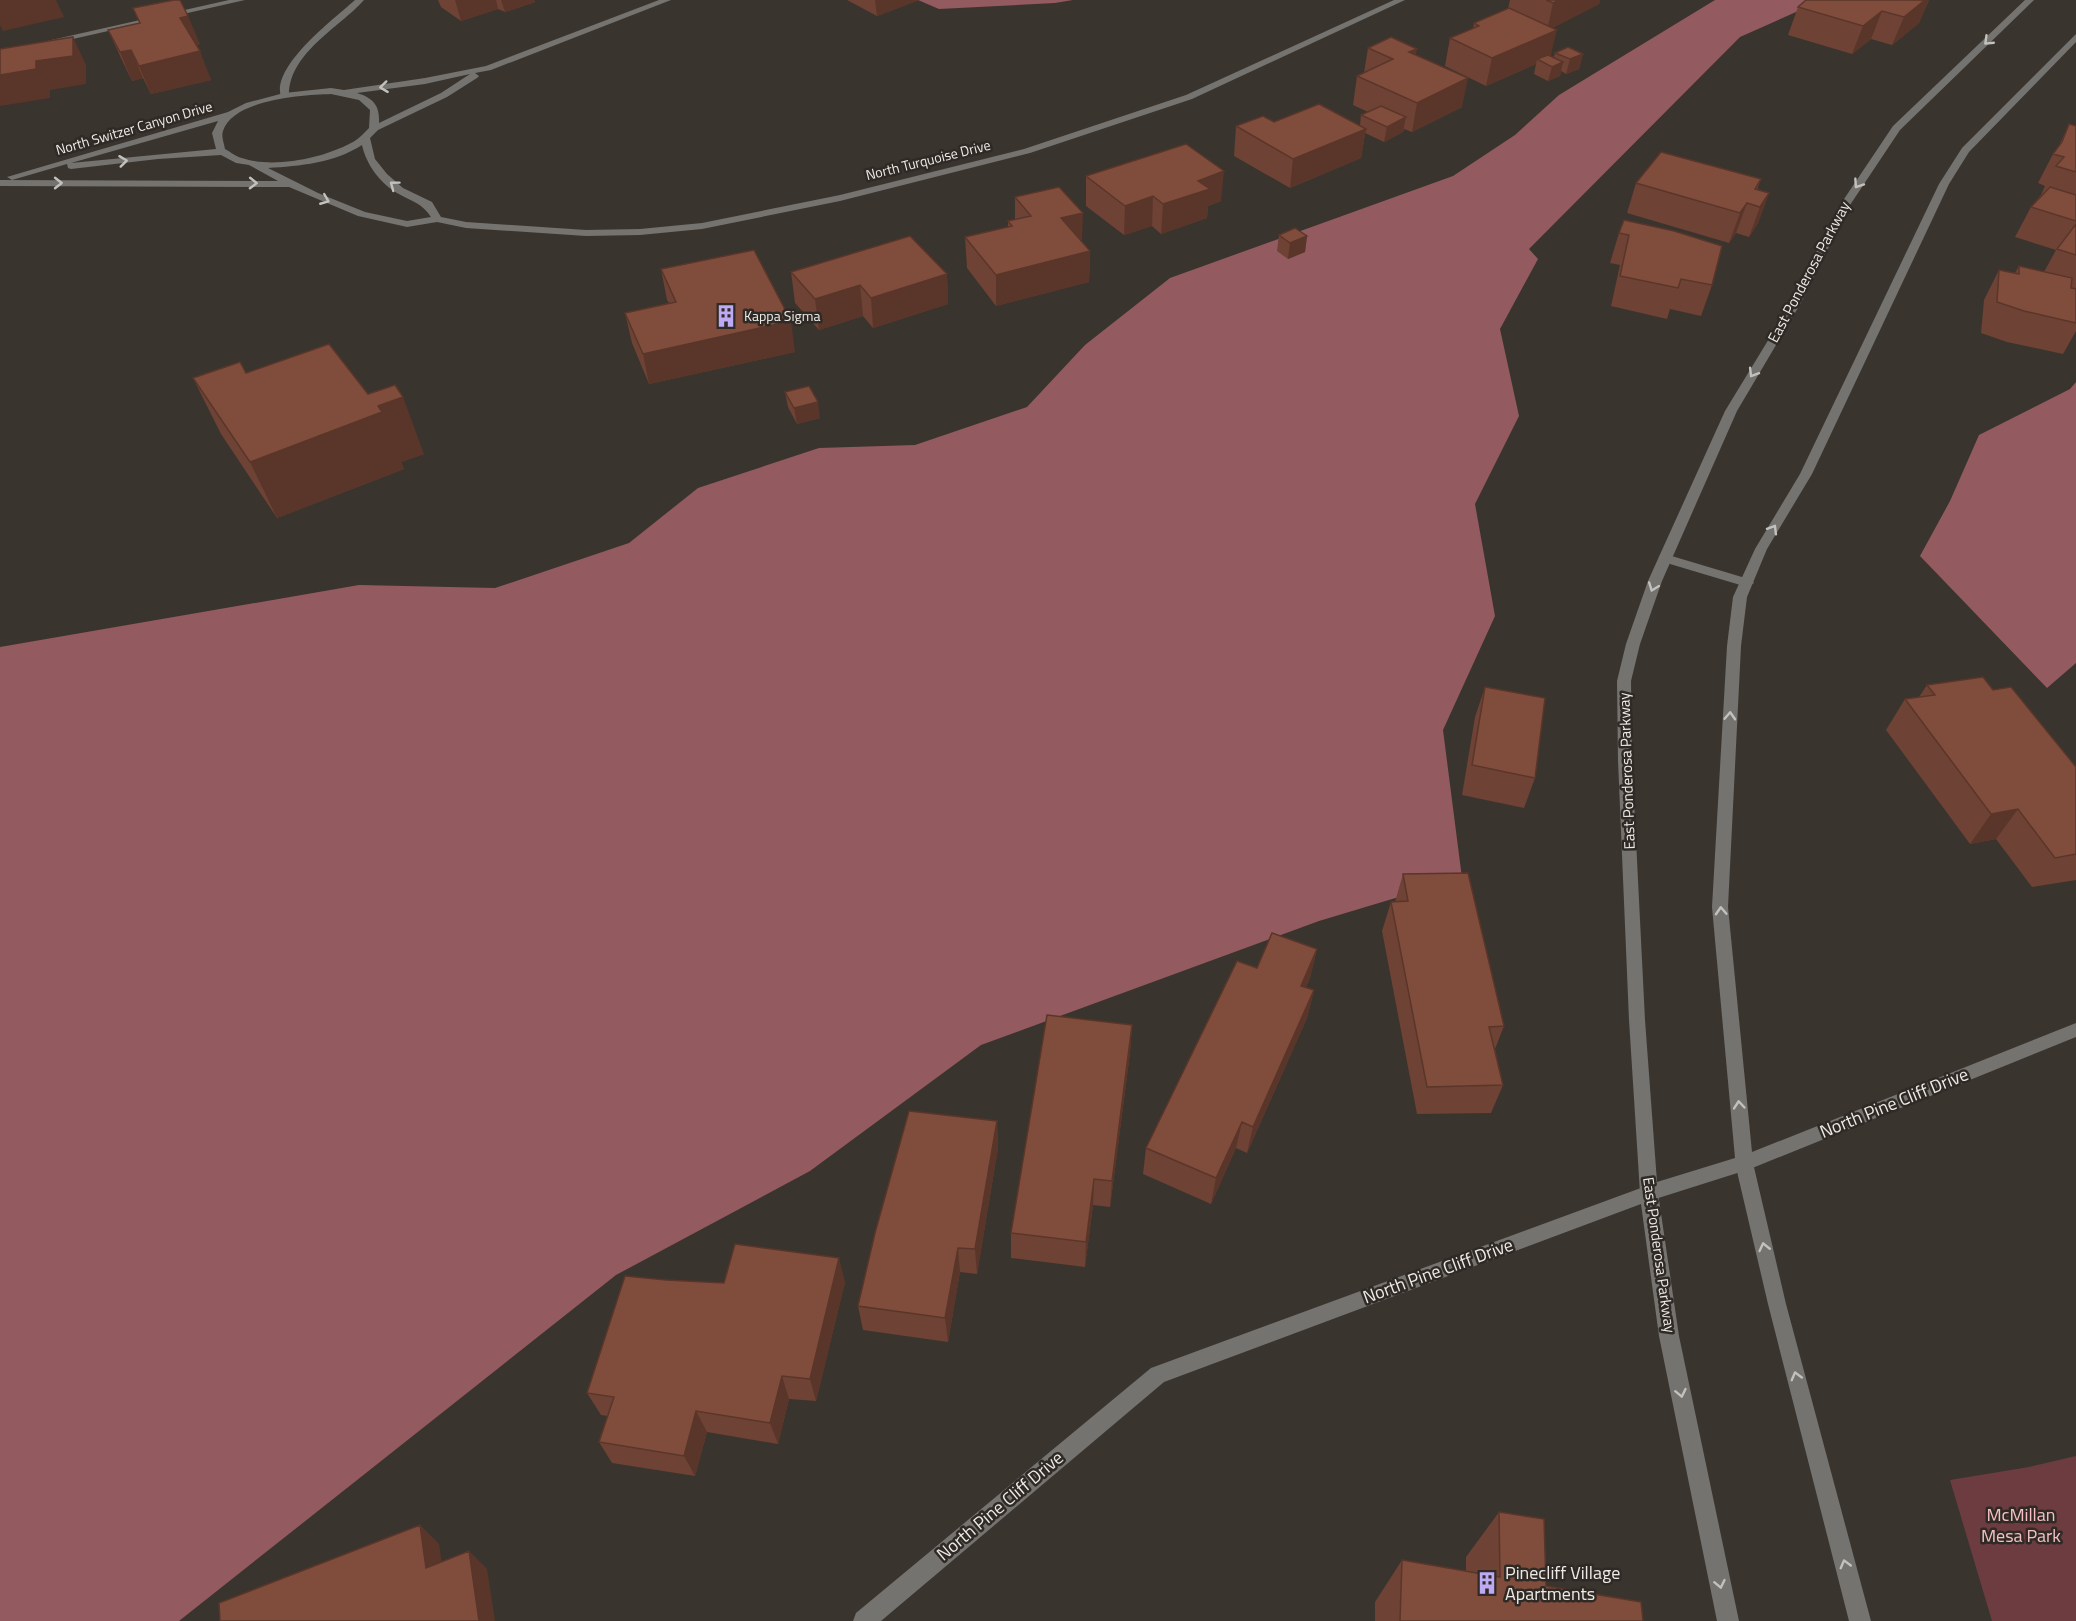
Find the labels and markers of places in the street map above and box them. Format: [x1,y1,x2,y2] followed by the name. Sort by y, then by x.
[713,303,739,329] building icon: Kappa Sigma
[744,305,820,326] place label: Kappa Sigma
[1505,1559,1620,1607] place label: Pinecliff Village Apartments
[1474,1570,1500,1596] building icon: Pinecliff Village Apartments

